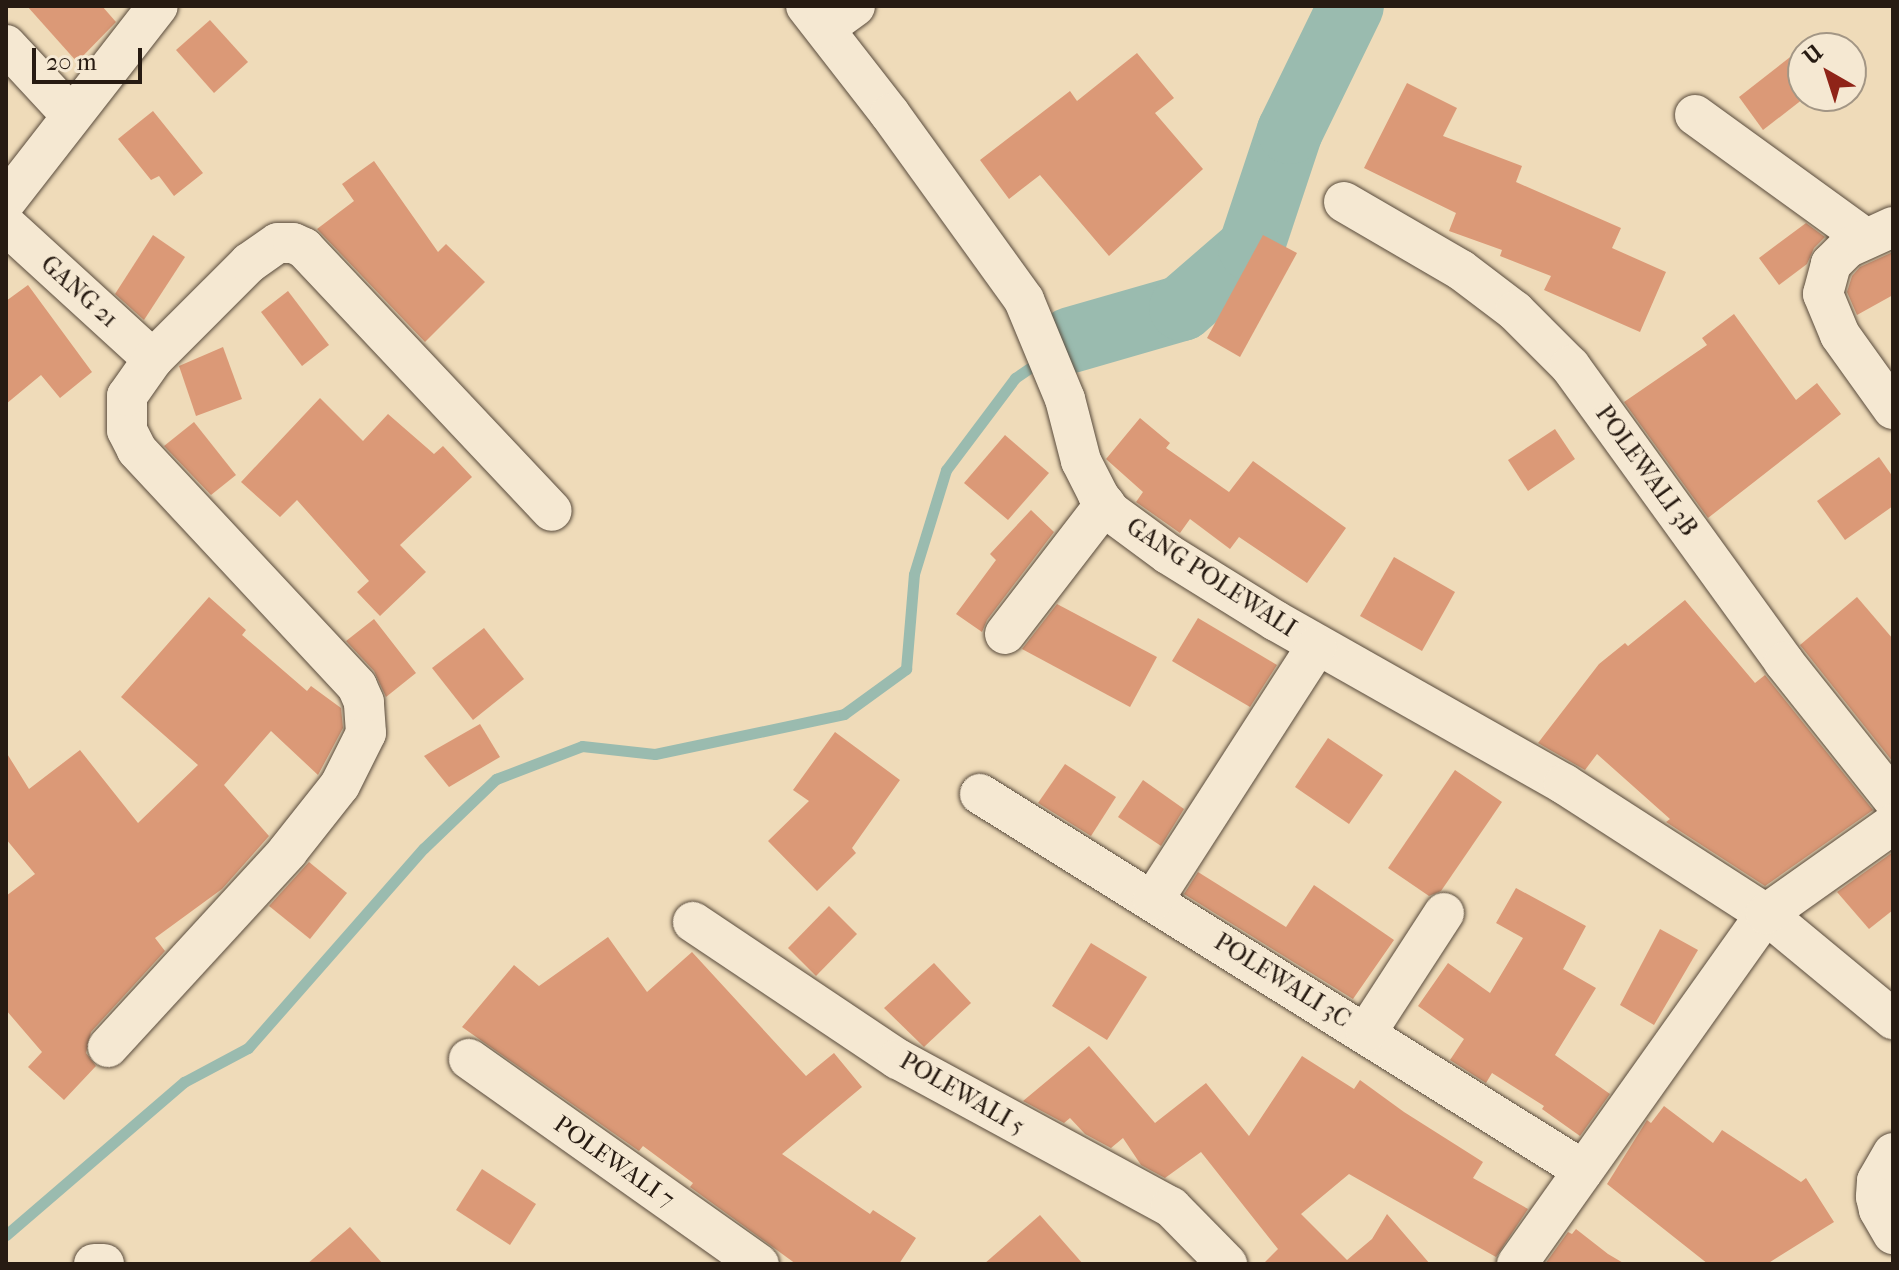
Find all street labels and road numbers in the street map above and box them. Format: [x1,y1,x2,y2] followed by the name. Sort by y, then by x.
[35,250,123,334] street label: GANG 21
[1589,400,1703,542] street label: POLEWALI 3B
[1121,512,1301,644] street label: GANG POLEWALI
[1209,928,1355,1034] street label: POLEWALI 3C
[895,1047,1029,1141] street label: POLEWALI 5
[548,1110,680,1214] street label: POLEWALI 7

